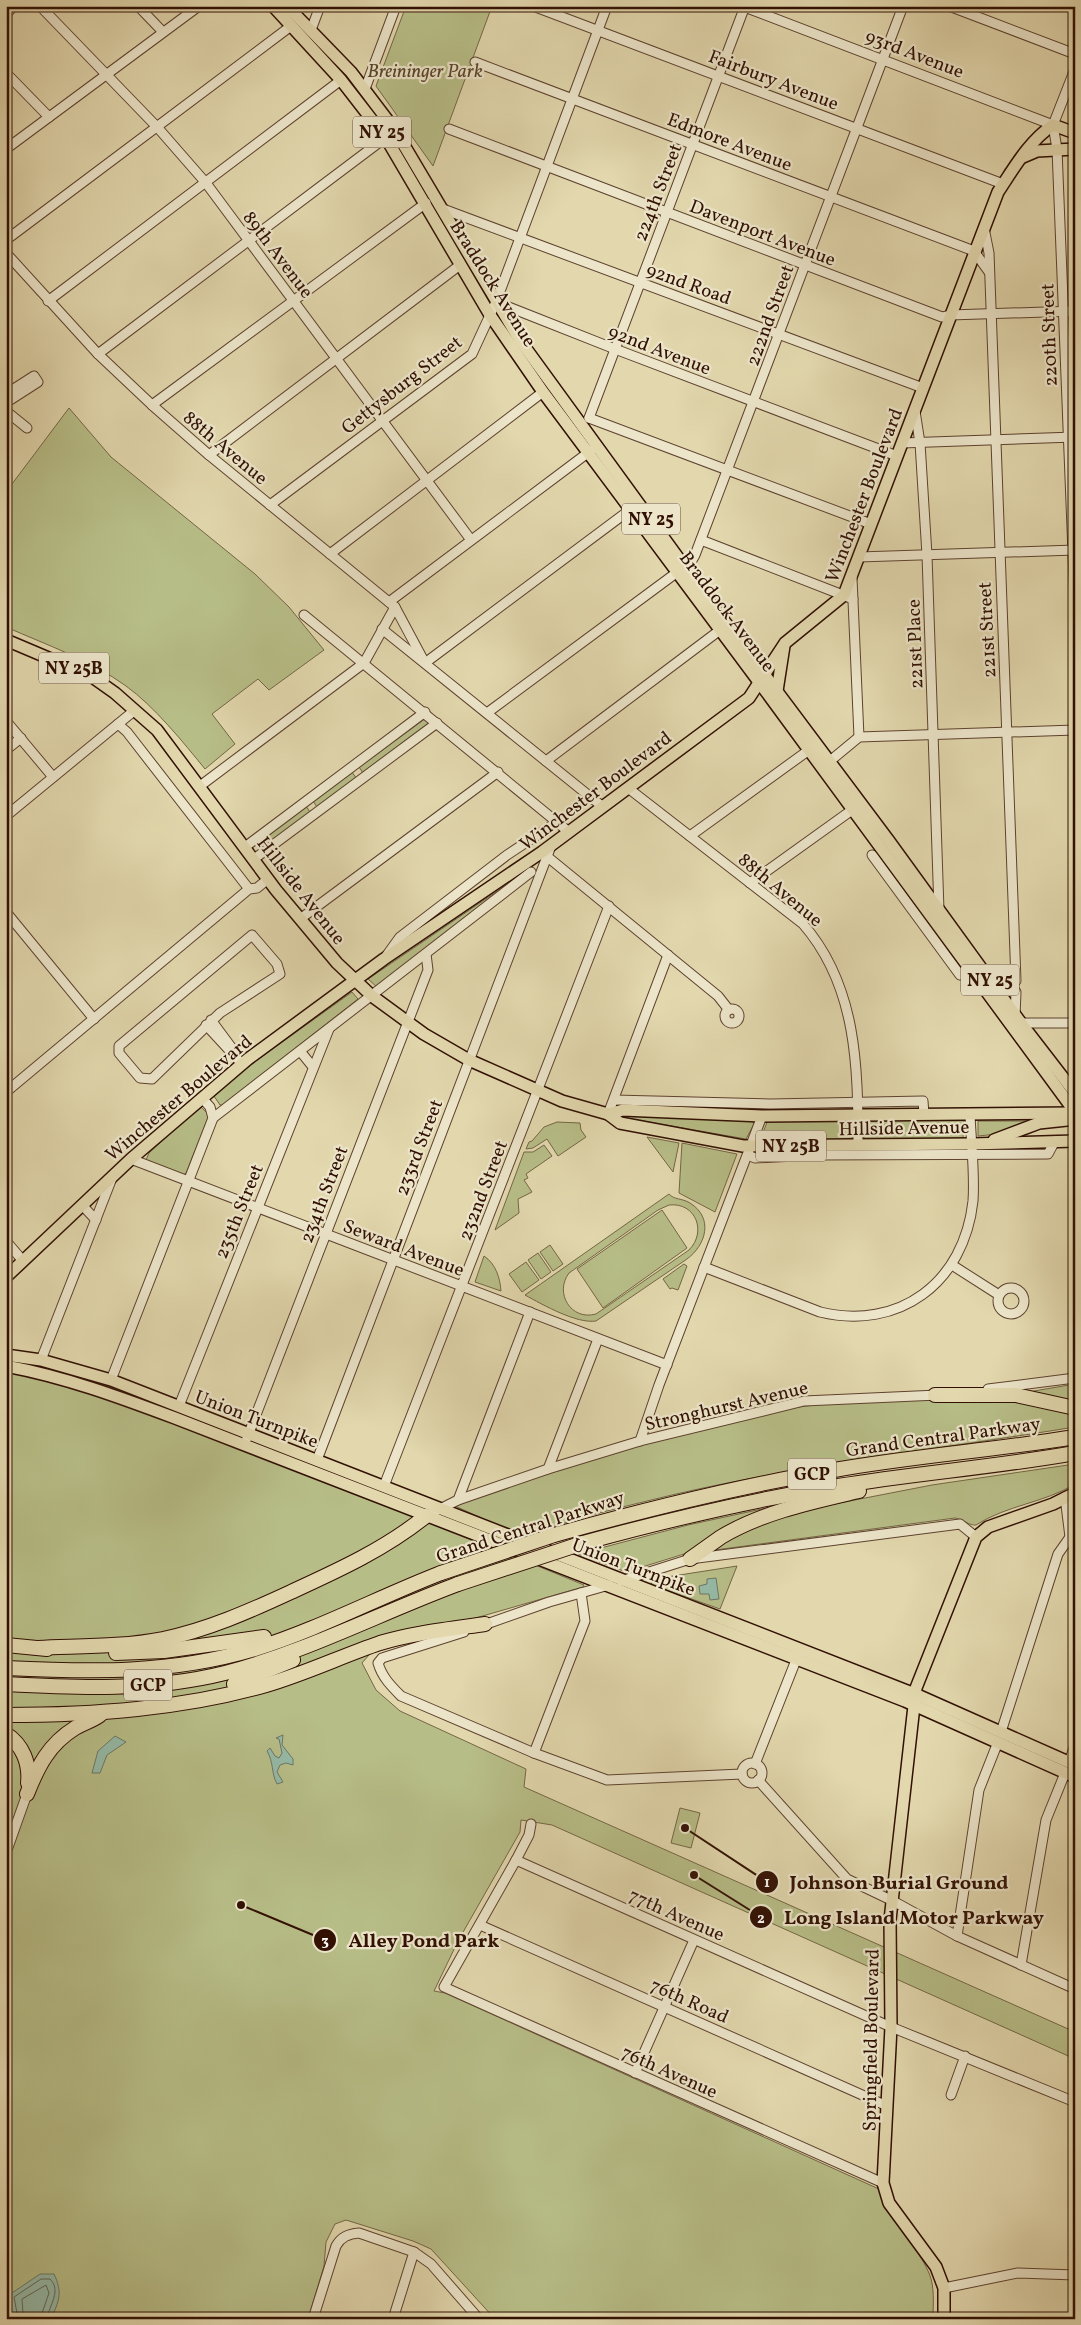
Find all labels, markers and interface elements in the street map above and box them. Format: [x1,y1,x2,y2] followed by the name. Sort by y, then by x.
[861,24,967,86] street label: 93rd Avenue
[704,44,842,118] street label: Fairbury Avenue
[367,59,483,85] park label: Breininger Park
[663,107,796,179] street label: Edmore Avenue
[353,116,411,148] road number: NY 25
[628,140,690,245] street label: 224th Street
[685,194,839,274] street label: Davenport Avenue
[236,206,319,304] street label: 89th Avenue
[443,216,542,352] street label: Braddock Avenue
[642,257,734,312] street label: 92nd Road
[740,261,801,370] street label: 222nd Street
[1035,283,1065,387] street label: 220th Street
[604,319,714,382] street label: 92nd Avenue
[336,330,468,441] street label: Gettysburg Street
[177,405,273,492] street label: 88th Avenue
[820,405,910,587] street label: Winchester Boulevard
[622,504,680,534] road number: NY 25
[672,546,780,678] street label: Braddock Avenue
[972,581,1003,679] street label: 221st Street
[901,598,931,689] street label: 221st Place
[39,652,109,684] road number: NY 25B
[515,726,678,858] street label: Winchester Boulevard
[250,832,351,951] street label: Hillside Avenue
[732,847,828,934] street label: 88th Avenue
[961,964,1019,996] road number: NY 25
[100,1029,258,1168] street label: Winchester Boulevard
[390,1095,450,1200] street label: 233rd Street
[838,1115,970,1143] street label: Hillside Avenue
[756,1130,826,1162] road number: NY 25B
[453,1137,515,1245] street label: 232nd Street
[294,1142,355,1247] street label: 234th Street
[209,1160,271,1263] street label: 235th Street
[339,1214,468,1284] street label: Seward Avenue
[642,1375,811,1438] street label: Stronghurst Avenue
[191,1384,322,1455] street label: Union Turnpike
[844,1411,1042,1465] street label: Grand Central Parkway
[788,1458,836,1490] road number: GCP
[433,1485,628,1571] street label: Grand Central Parkway
[568,1532,699,1603] street label: Union Turnpike
[124,1670,172,1700] road number: GCP
[755,1864,1019,1899] callout: Johnson Burial Ground
[789,1870,1008,1898] text: Johnson Burial Ground
[764,1873,770,1894] text: 1
[624,1883,728,1949] street label: 77th Avenue
[749,1900,1054,1935] callout: Long Island Motor Parkway
[784,1905,1044,1933] text: Long Island Motor Parkway
[757,1909,765,1930] text: 2
[313,1923,509,1958] callout: Alley Pond Park
[349,1928,499,1956] text: Alley Pond Park
[321,1931,329,1952] text: 3
[857,1949,887,2132] street label: Springfield Boulevard
[646,1973,733,2031] street label: 76th Road
[617,2040,721,2106] street label: 76th Avenue

